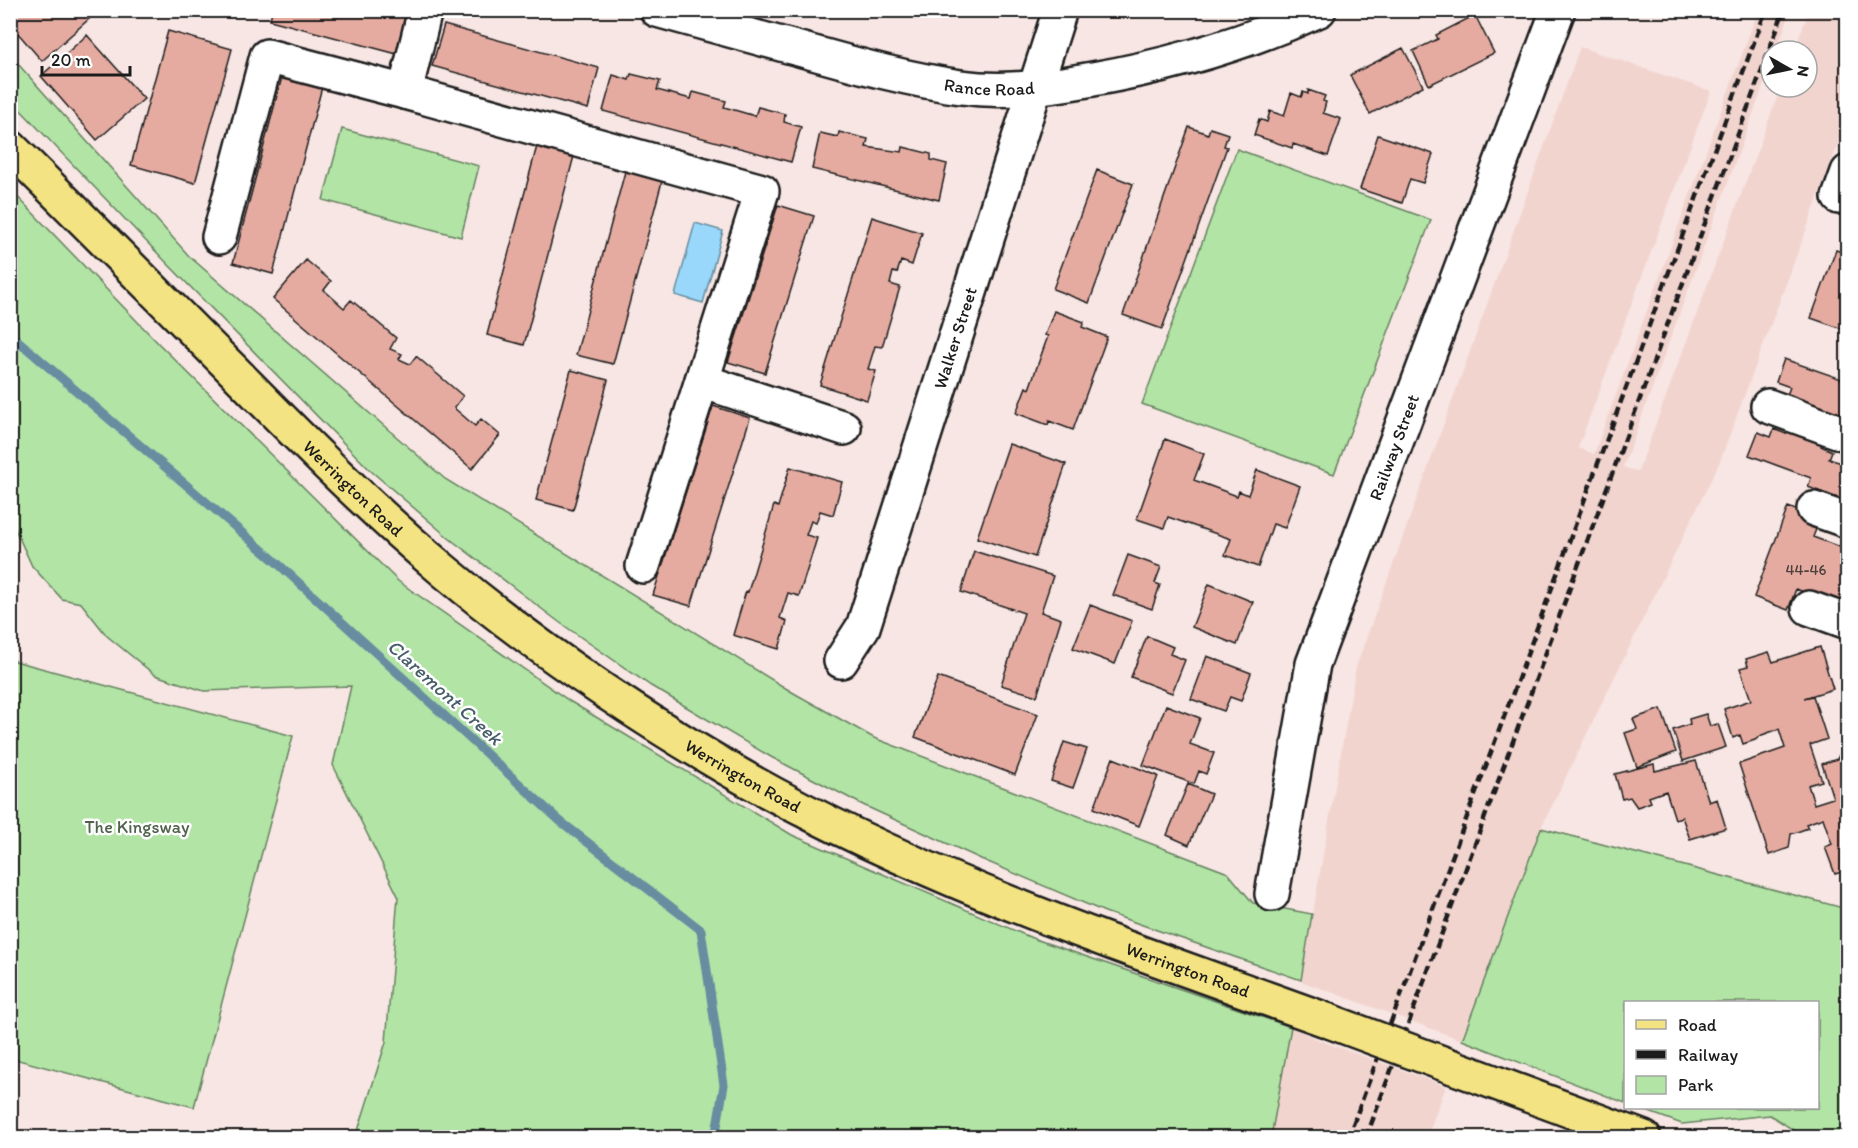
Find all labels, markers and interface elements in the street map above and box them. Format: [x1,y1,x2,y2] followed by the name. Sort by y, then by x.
[42,39,130,77] scale bar
[1759,39,1819,99] north arrow
[51,49,91,71] text: 20 m
[1793,64,1814,78] text: N
[942,74,1036,100] street label: Rance Road
[929,284,982,392] street label: Walker Street
[1364,391,1424,504] street label: Railway Street
[298,436,408,541] street label: Werrington Road
[1786,561,1827,579] house number: 44-46
[383,634,509,751] water label: Claremont Creek
[681,734,805,818] street label: Werrington Road
[84,816,190,838] park label: The Kingsway
[1123,938,1253,1003] street label: Werrington Road
[1624,1001,1819,1109] legend
[1678,1014,1717,1036] text: Road
[1678,1044,1739,1066] text: Railway
[1678,1074,1713,1096] text: Park

